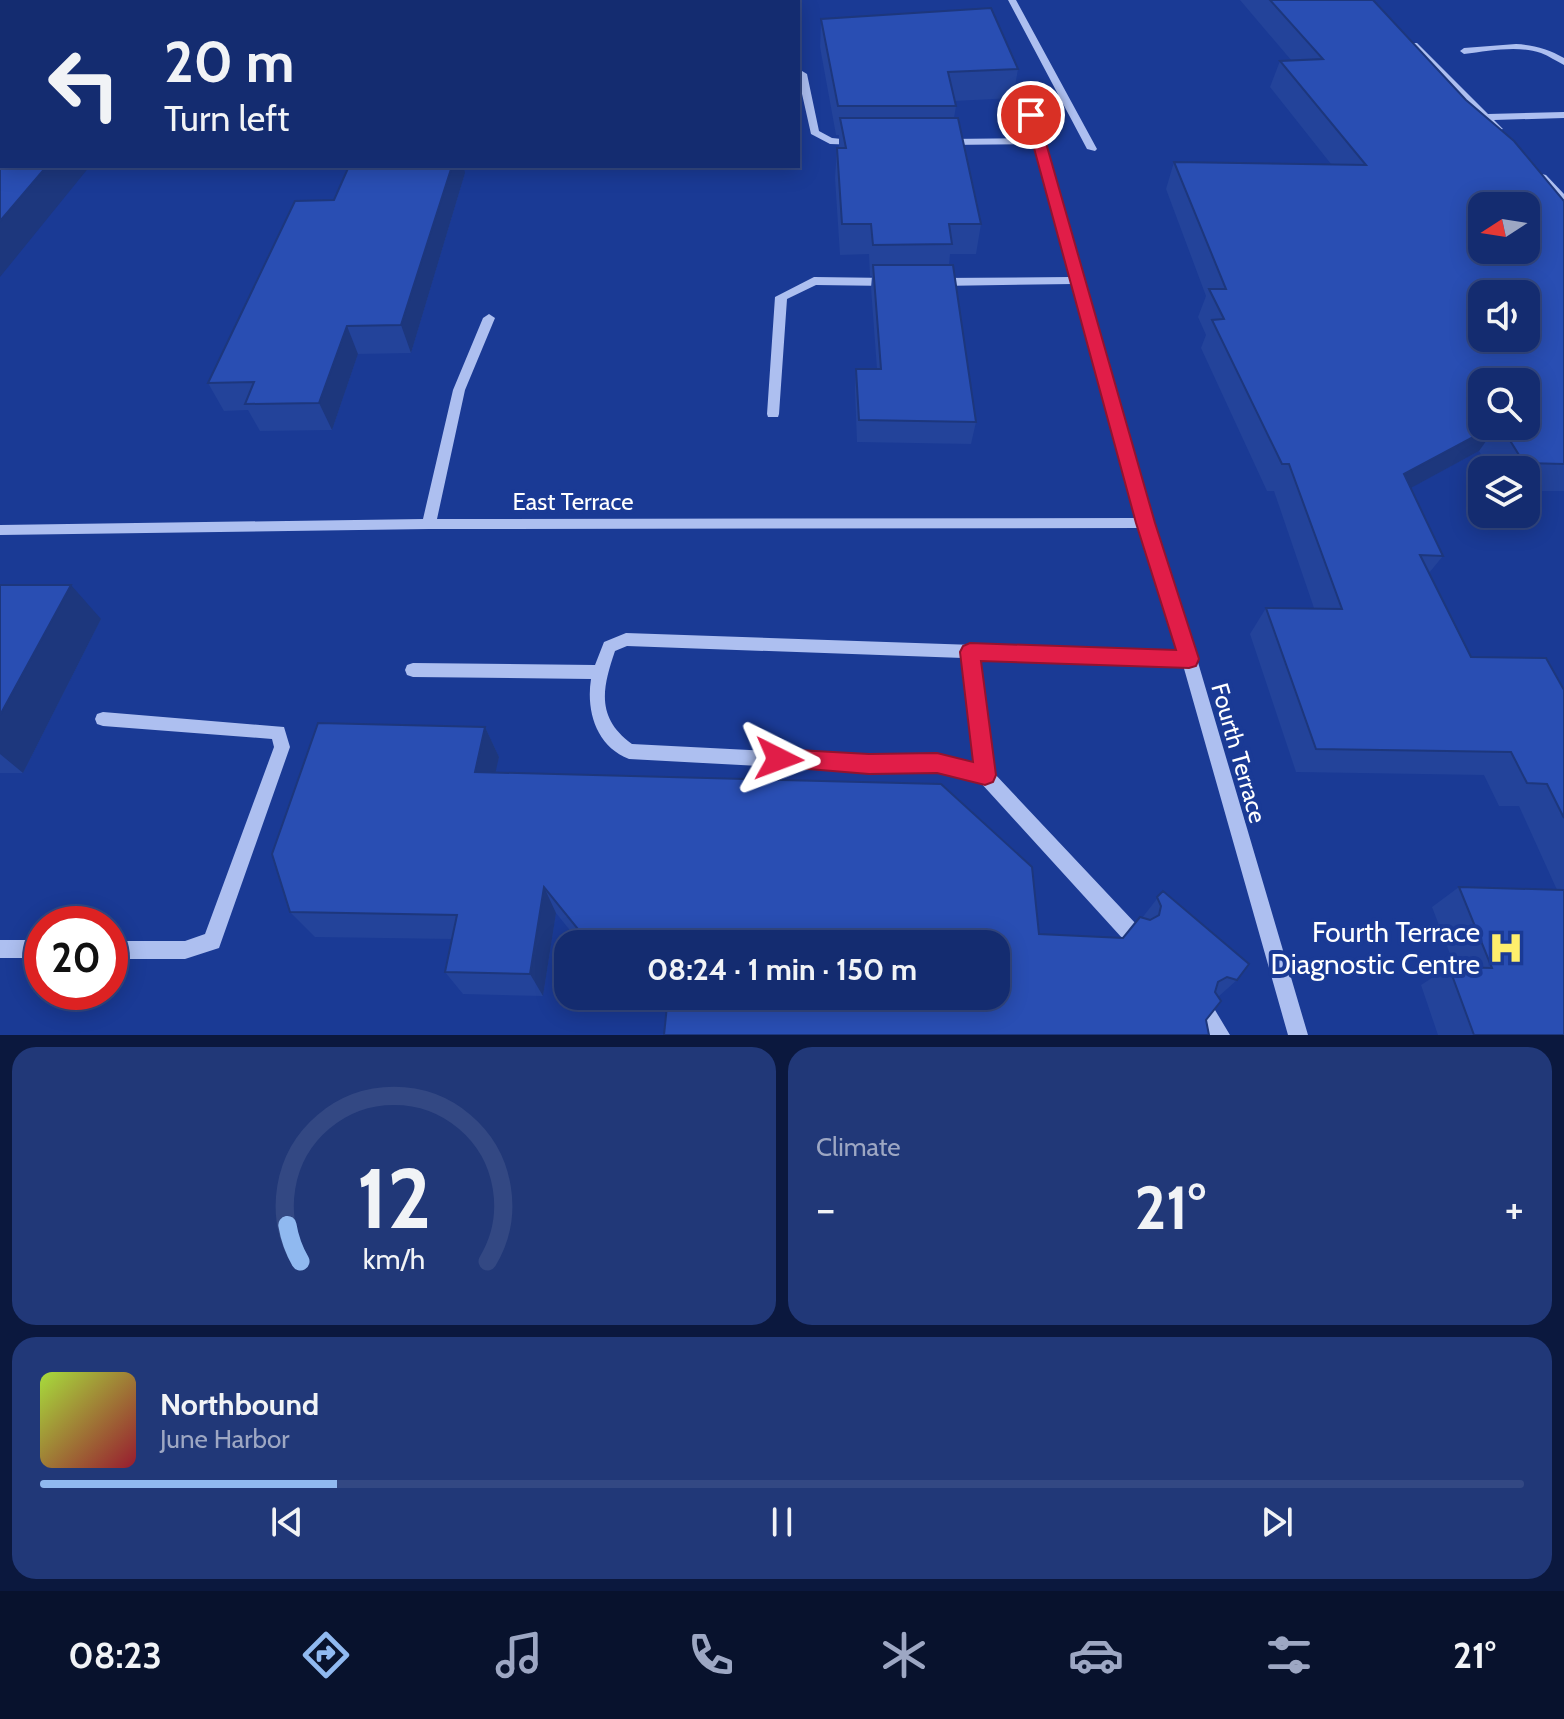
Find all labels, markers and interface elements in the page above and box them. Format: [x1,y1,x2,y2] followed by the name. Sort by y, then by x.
[164,28,294,96] text: 20 m
[32,32,136,136] icon: left
[997,81,1065,149] pin
[1009,93,1053,137] icon: arrive
[164,96,289,140] text: Turn left
[1468,192,1540,264] north arrow
[1468,192,1540,528] map controls
[1468,280,1540,352] button: sound
[1468,368,1540,440] button: search
[1468,456,1540,528] button: layers
[513,487,633,516] street label: East Terrace
[1205,680,1273,826] street label: Fourth Terrace
[737,717,821,801] position arrow
[24,906,128,1010] speed limit sign: 20
[1271,915,1480,981] place label: Fourth Terrace Diagnostic Centre
[1487,929,1525,967] hospital icon: Fourth Terrace Diagnostic Centre
[647,951,917,988] text: 08:24 · 1 min · 150 m
[816,1131,901,1163] text: Climate
[357,1148,431,1249] text: 12
[1134,1171,1206,1244] text: 21°
[816,1182,835,1235] text: −
[1505,1182,1524,1235] text: +
[363,1241,425,1276] text: km/h
[160,1386,319,1423] text: Northbound
[160,1423,289,1455] text: June Harbor
[265,1500,309,1544] icon: previous
[760,1500,804,1544] icon: pause
[1255,1500,1299,1544] icon: next
[298,1627,354,1683] icon: directions
[491,1627,547,1683] icon: music
[683,1627,739,1683] icon: phone
[876,1627,932,1683] icon: climate
[1068,1627,1124,1683] icon: car
[1261,1627,1317,1683] icon: filters
[68,1633,162,1677] text: 08:23
[1453,1633,1496,1677] text: 21°

